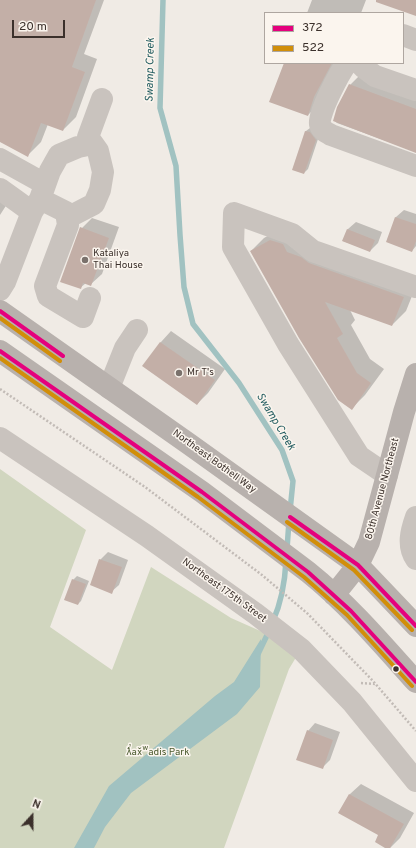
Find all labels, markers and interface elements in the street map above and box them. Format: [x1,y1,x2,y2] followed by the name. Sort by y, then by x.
[14,12,67,38] scale bar
[264,12,404,64] legend
[19,19,47,35] text: 20 m
[302,20,323,36] text: 372
[144,38,158,102] water label: Swamp Creek
[302,40,324,56] text: 522
[93,248,143,272] place label: Kataliya Thai House
[80,255,90,265] marker: Kataliya Thai House
[187,367,214,379] place label: Mr T's
[174,368,184,378] marker: Mr T's
[253,391,297,453] water label: Swamp Creek
[170,428,258,496] street label: Northeast Bothell Way
[364,437,402,541] street label: 80th Avenue Northeast
[179,556,269,626] street label: Northeast 175th Street
[391,664,401,674] unlabelled marker
[127,747,189,759] park label: ƛ̕ax̌ʷadis Park
[12,796,52,836] north arrow
[30,797,42,813] text: N

